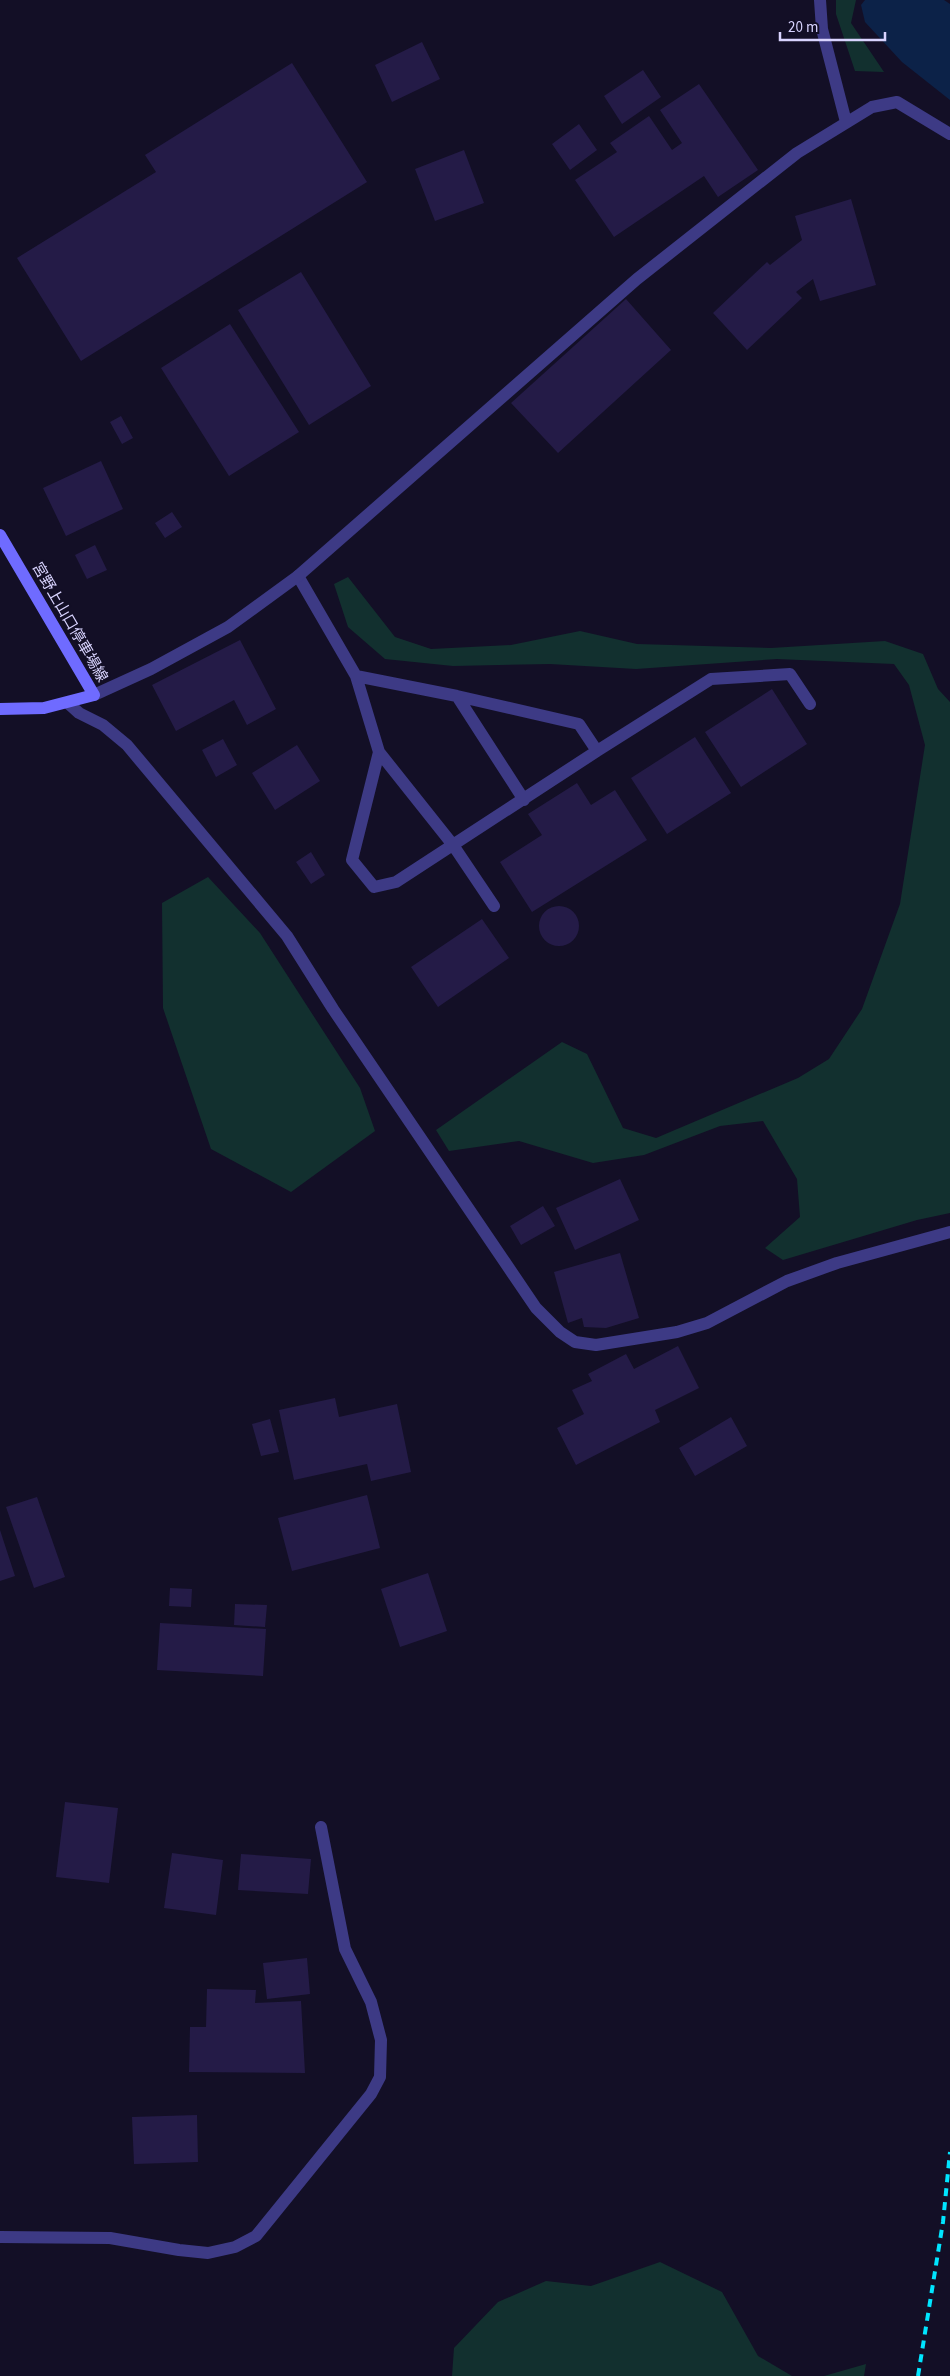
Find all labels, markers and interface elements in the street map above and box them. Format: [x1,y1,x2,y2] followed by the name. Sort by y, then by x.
[780,10,885,42] scale bar
[788,17,818,38] text: 20 m
[27,559,112,686] street label: 宮野上山口停車場線

